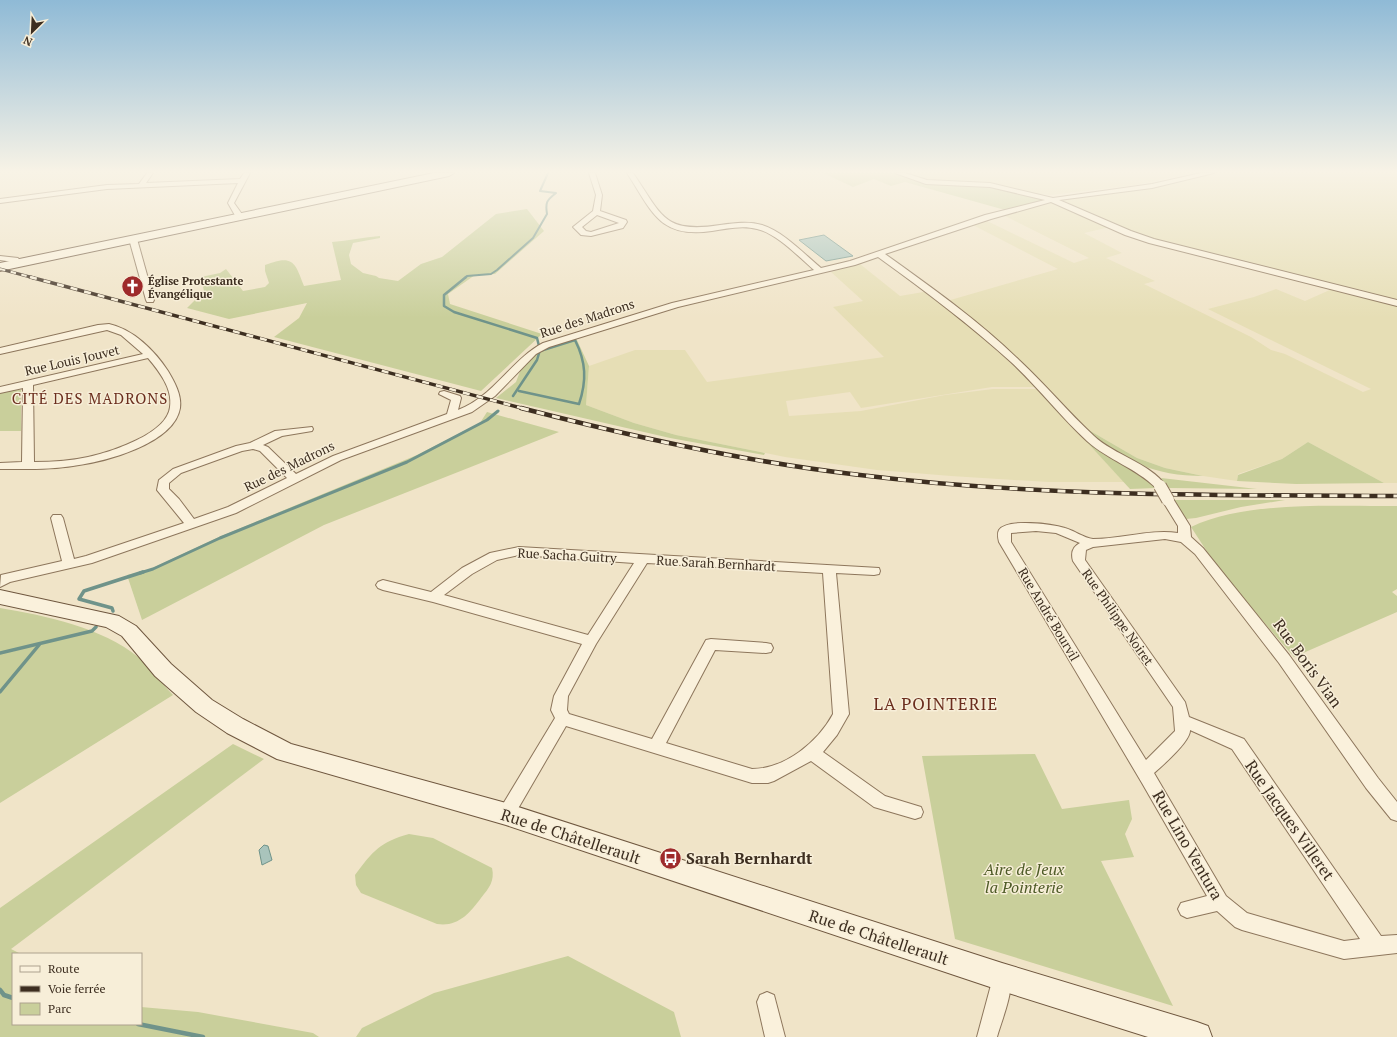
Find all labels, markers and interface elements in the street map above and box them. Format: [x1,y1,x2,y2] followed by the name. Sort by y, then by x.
[12,12,52,52] north arrow
[21,33,35,49] text: N
[119,274,145,300] church icon: Église Protestante Évangélique
[148,274,243,301] place label: Église Protestante Évangélique
[537,294,637,342] street label: Rue des Madrons
[23,340,121,380] street label: Rue Louis Jouvet
[12,388,168,408] district label: CITÉ DES MADRONS
[241,436,337,496] street label: Rue des Madrons
[517,543,617,567] street label: Rue Sacha Guitry
[656,551,776,575] street label: Rue Sarah Bernhardt
[1014,564,1084,664] street label: Rue André Bourvil
[1078,565,1158,669] street label: Rue Philippe Noiret
[1268,614,1348,712] street label: Rue Boris Vian
[874,692,998,715] district label: LA POINTERIE
[1240,756,1340,884] street label: Rue Jacques Villeret
[1148,786,1228,904] street label: Rue Lino Ventura
[498,803,644,869] street label: Rue de Châtellerault
[657,845,683,871] bus stop icon: Sarah Bernhardt
[686,847,813,869] place label: Sarah Bernhardt
[983,858,1065,898] park label: Aire de Jeux la Pointerie
[806,904,952,970] street label: Rue de Châtellerault
[12,953,142,1025] legend
[48,961,79,976] text: Route
[48,981,106,996] text: Voie ferrée
[48,1001,72,1016] text: Parc

